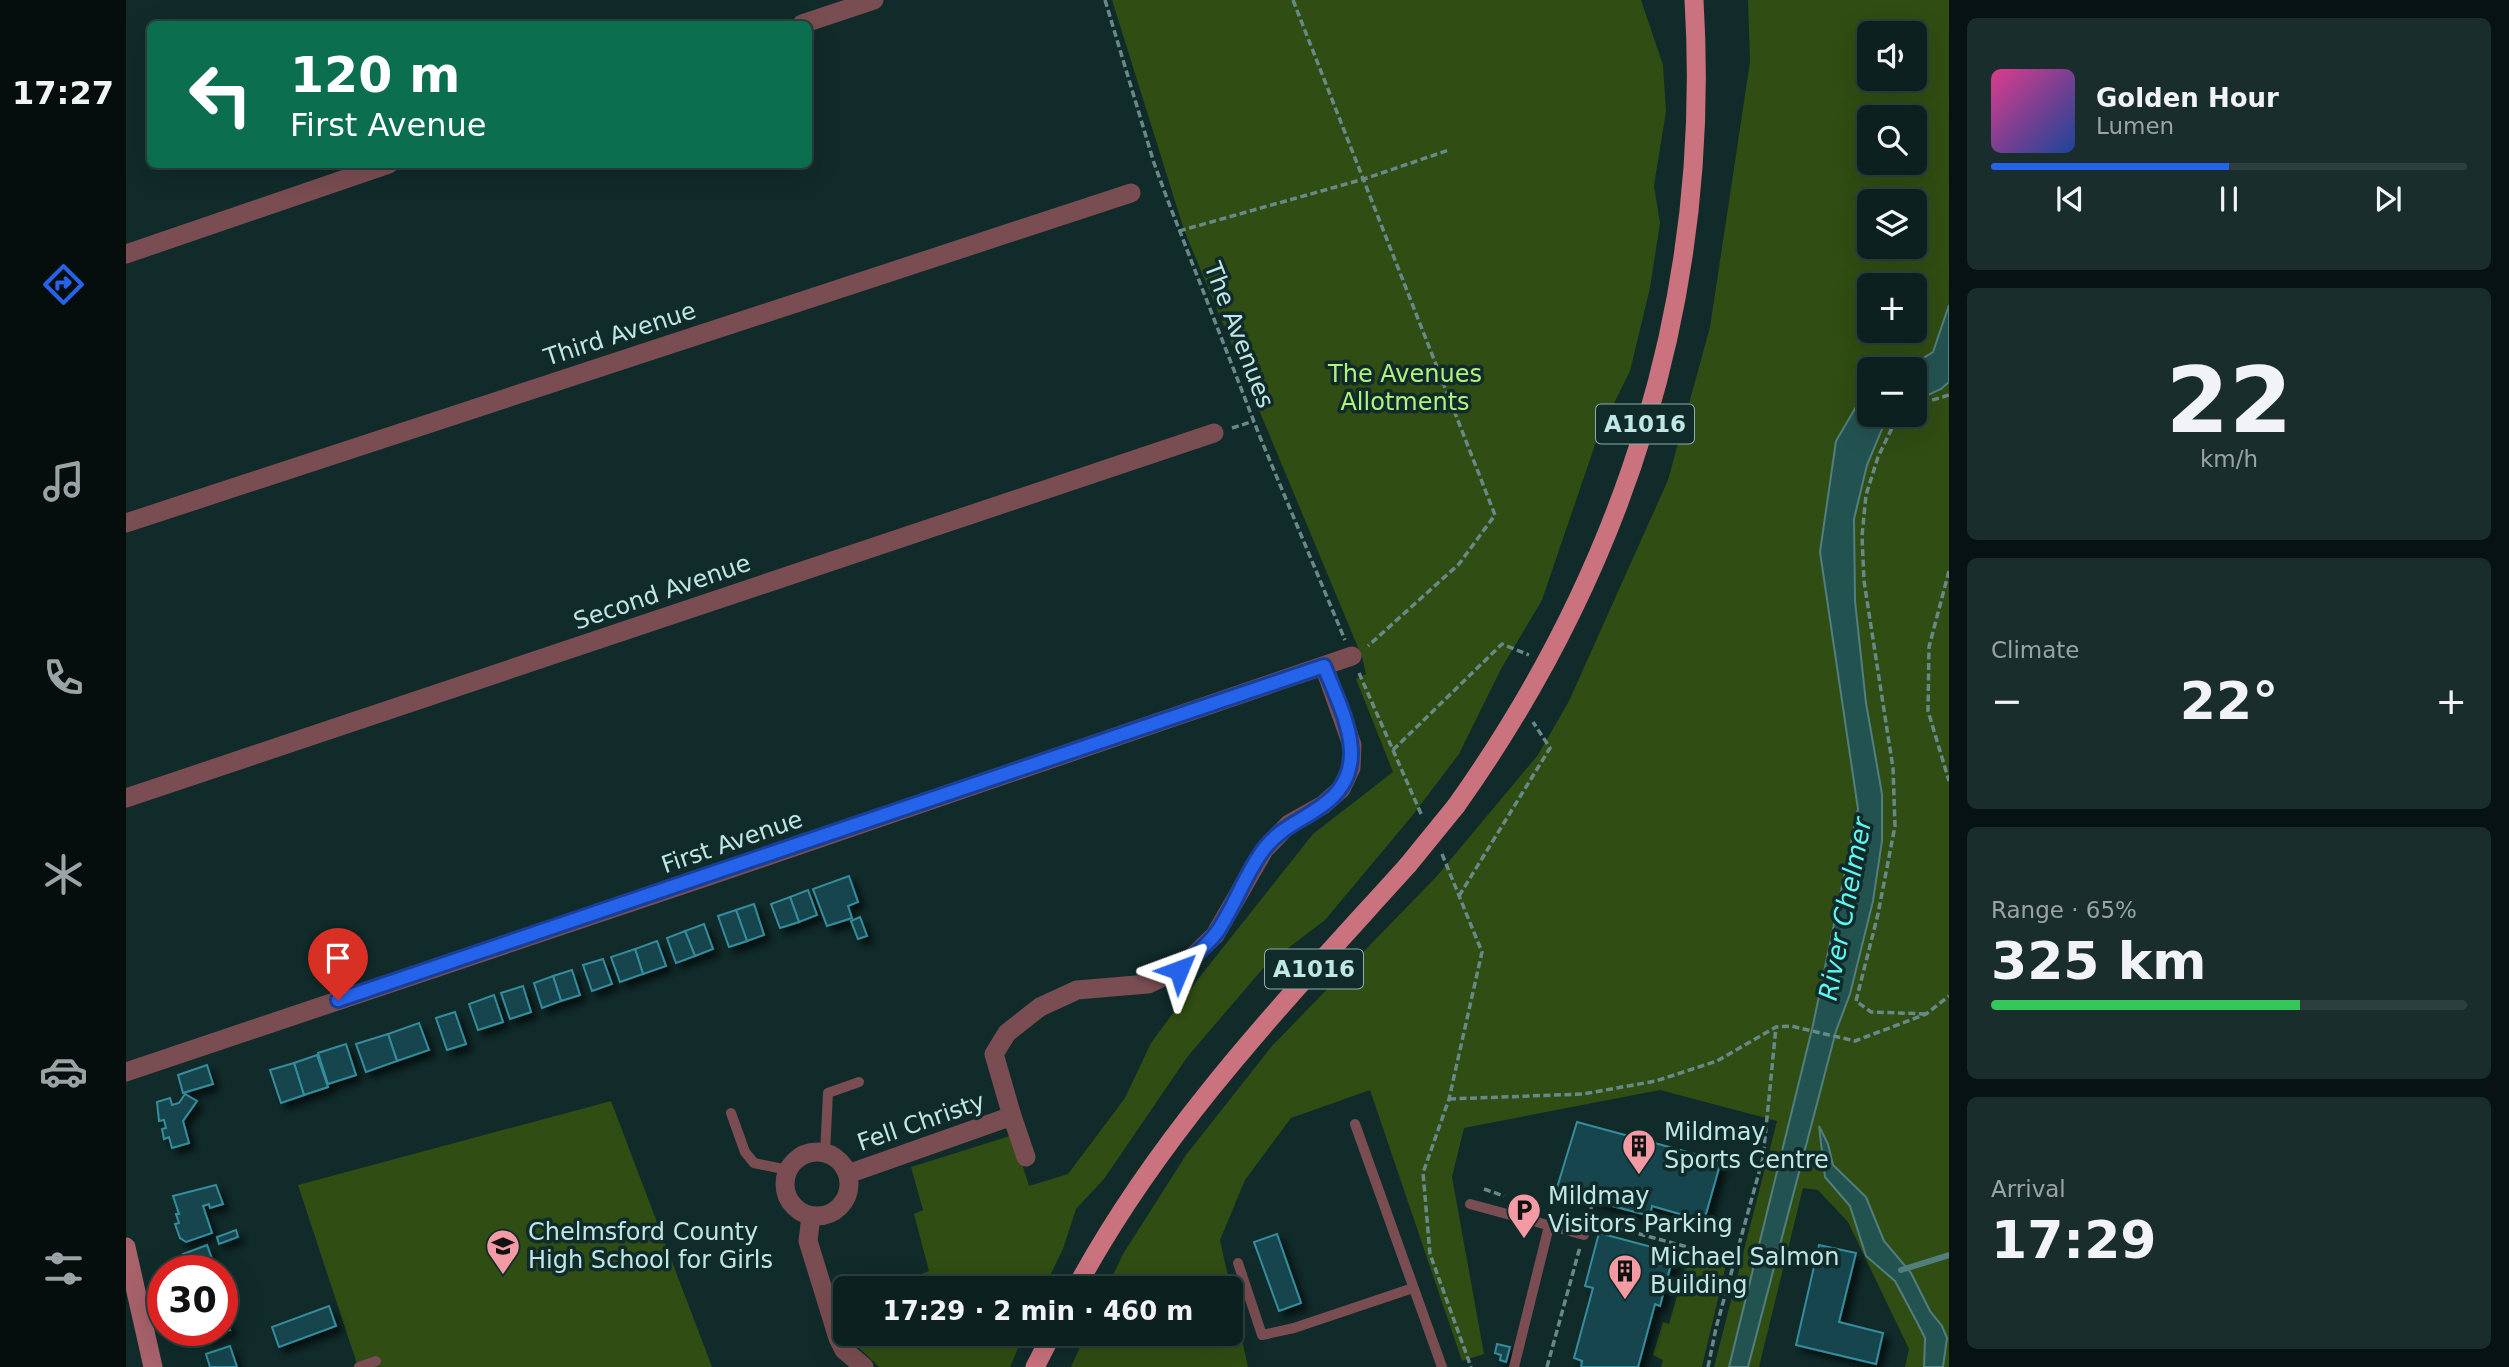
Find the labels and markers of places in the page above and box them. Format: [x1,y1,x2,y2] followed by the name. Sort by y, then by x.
[308,928,368,1000] pin
[1664,1118,1829,1174] place label: Mildmay Sports Centre
[1620,1127,1658,1176] building icon: Mildmay Sports Centre
[1548,1182,1733,1238] place label: Mildmay Visitors Parking
[1505,1191,1543,1240] parking icon: Mildmay Visitors Parking
[528,1218,773,1274] place label: Chelmsford County High School for Girls
[484,1227,522,1276] school or university icon: Chelmsford County High School for Girls
[1650,1243,1839,1299] place label: Michael Salmon Building
[1606,1252,1644,1301] building icon: Michael Salmon Building

